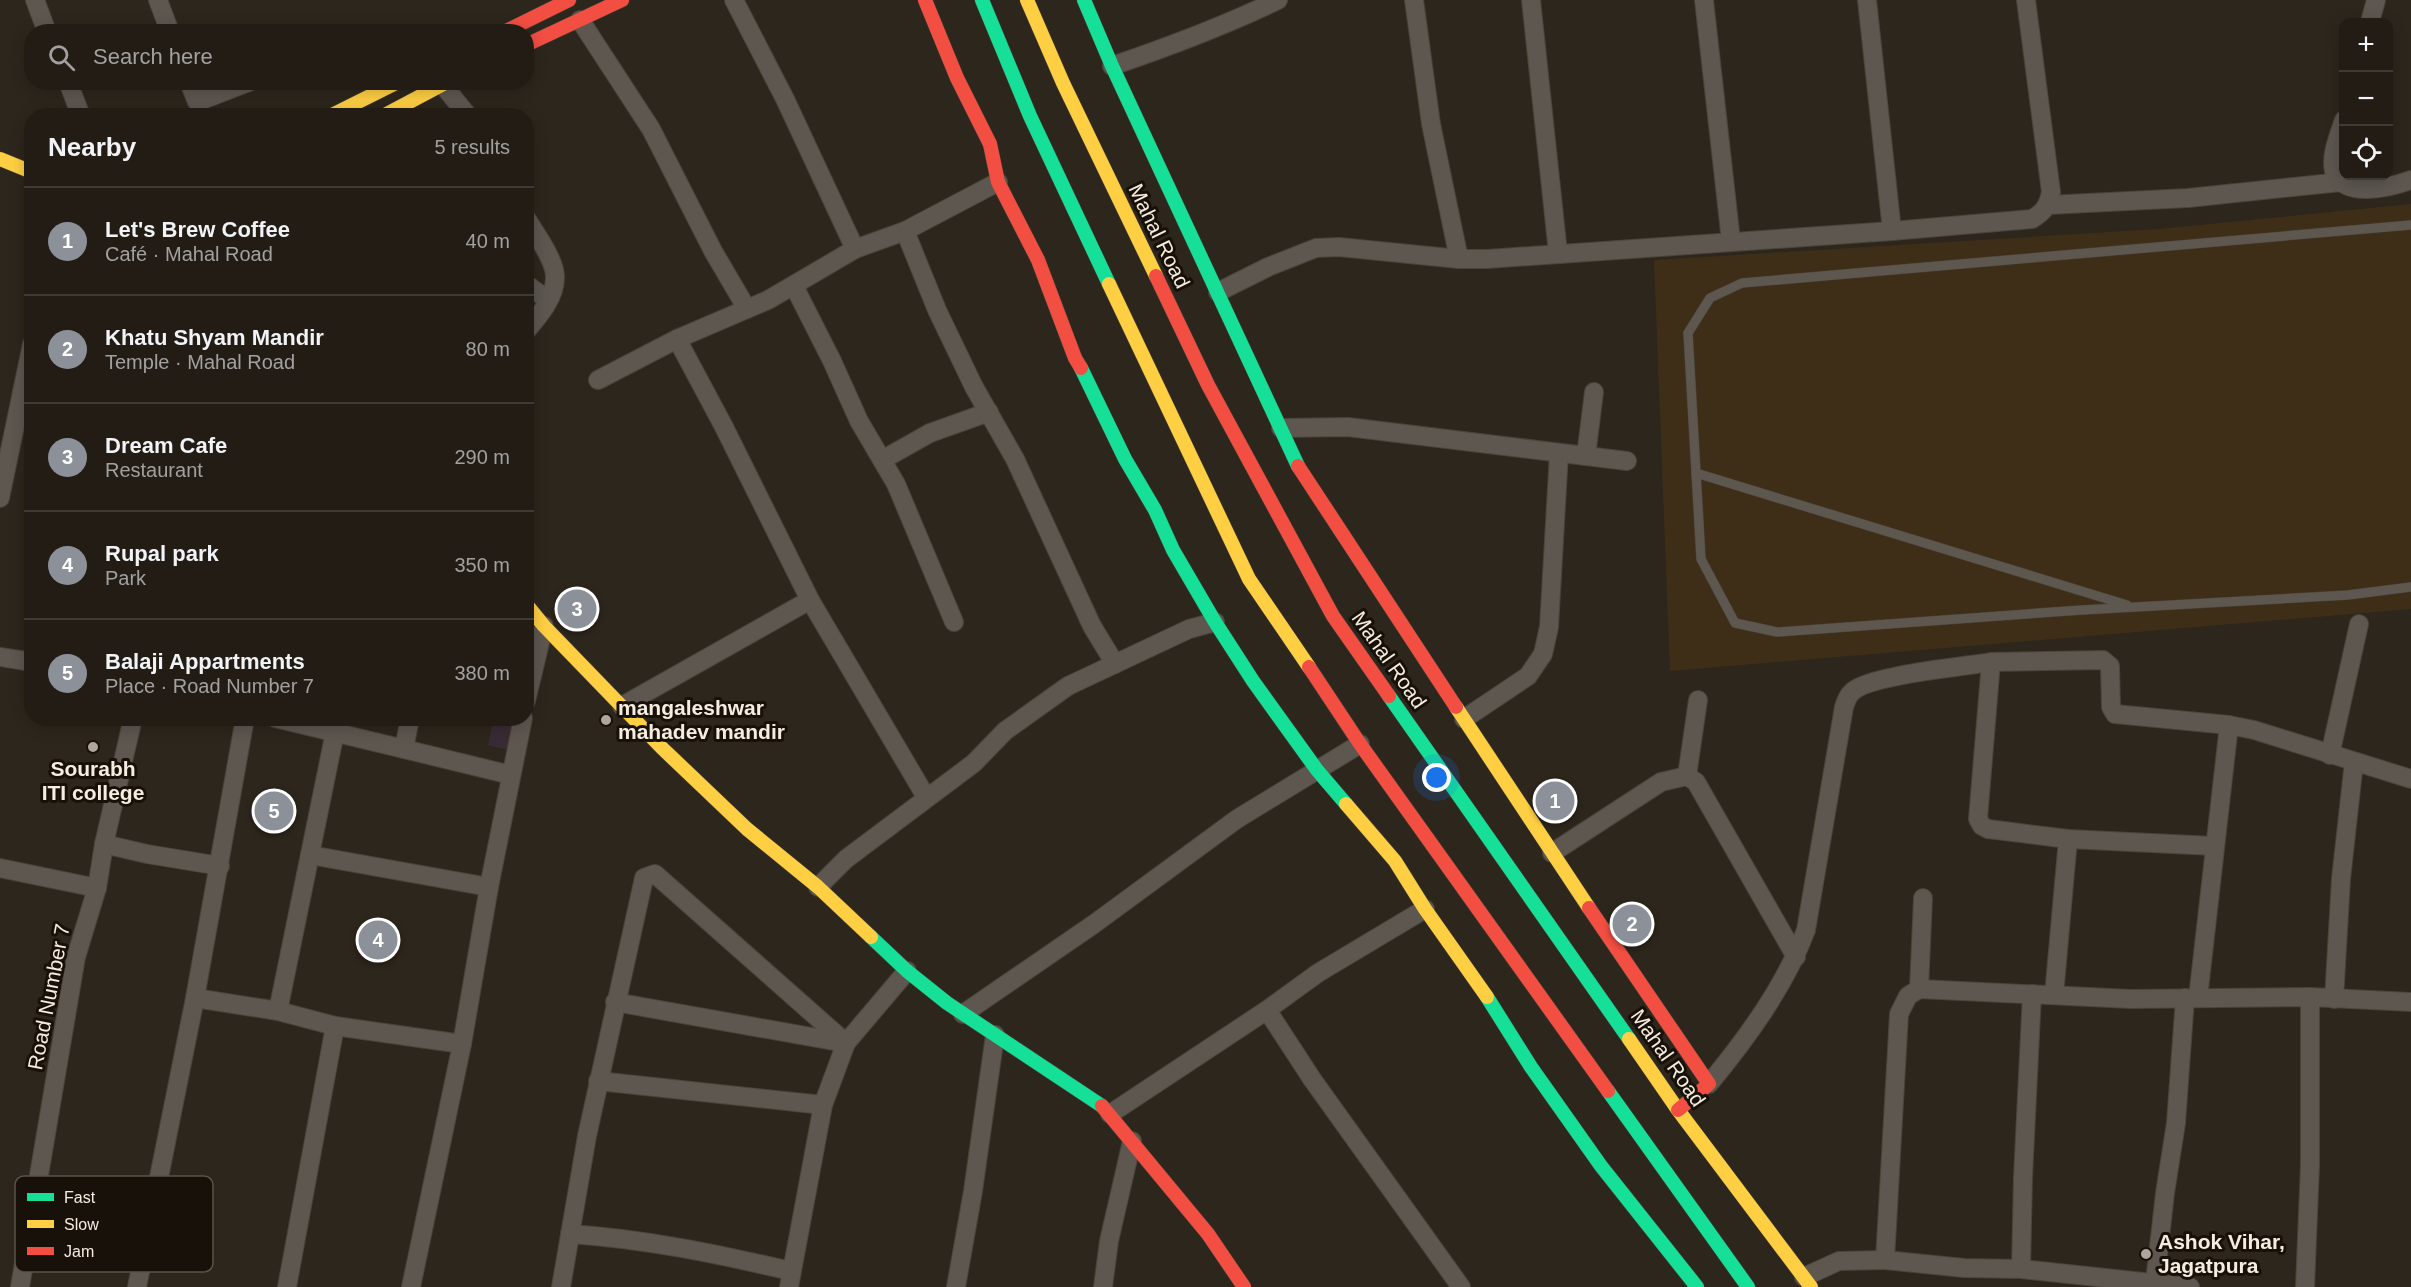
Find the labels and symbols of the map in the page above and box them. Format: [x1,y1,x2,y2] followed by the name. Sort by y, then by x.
[1124,180,1195,292] street label: Mahal Road
[558,586,596,632] pin: 3
[1348,607,1431,713] street label: Mahal Road
[618,696,785,743] place label: mangaleshwar mahadev mandir
[599,713,613,727] marker: mangaleshwar mahadev mandir
[86,740,100,754] marker: Sourabh ITI college
[42,757,144,804] place label: Sourabh ITI college
[1422,763,1451,792] your location
[1536,778,1574,824] pin: 1
[254,788,294,834] pin: 5
[1612,902,1652,946] pin: 2
[358,918,398,962] pin: 4
[23,922,74,1072] street label: Road Number 7
[1627,1005,1710,1111] street label: Mahal Road
[15,1176,213,1272] legend
[64,1189,96,1206] text: Fast
[64,1216,99,1233] text: Slow
[2158,1230,2285,1277] place label: Ashok Vihar, Jagatpura
[64,1243,94,1260] text: Jam
[2139,1247,2153,1261] marker: Ashok Vihar, Jagatpura

